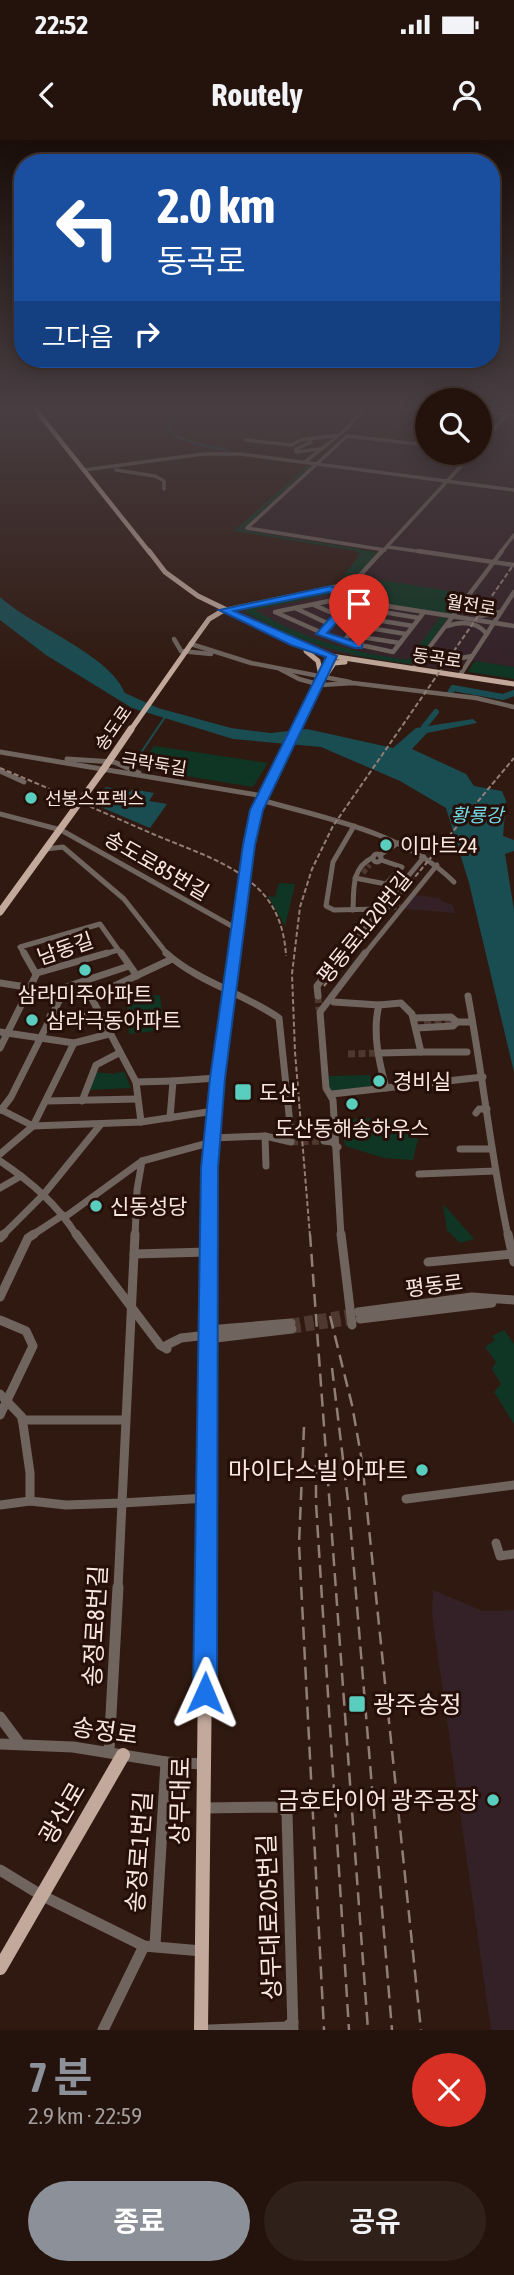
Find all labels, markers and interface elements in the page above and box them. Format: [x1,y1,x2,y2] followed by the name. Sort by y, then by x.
[35,10,89,40] text: 22:52
[28,76,66,114] icon: back
[211,76,303,113] text: Routely
[448,76,486,114] icon: person
[157,177,275,233] text: 2.0 km
[42,182,133,273] icon: left
[157,242,245,279] text: 동곡로
[128,315,166,353] icon: right
[42,322,114,352] text: 그다음
[415,388,492,465] map controls
[415,388,492,465] button: search
[329,574,389,646] pin
[340,585,378,623] icon: arrive
[445,591,497,619] street label: 월전로
[411,644,463,672] street label: 동곡로
[90,702,136,754] street label: 송도로
[120,748,188,780] street label: 극락둑길
[45,788,144,809] place label: 선봉스포렉스
[23,790,39,806] marker: 선봉스포렉스
[451,804,506,826] water label: 황룡강
[101,826,213,904] street label: 송도로85번길
[400,833,478,857] place label: 이마트24
[378,837,394,853] marker: 이마트24
[312,867,416,987] street label: 평동로1120번길
[34,927,96,969] street label: 남동길
[77,962,93,978] marker: 삼라미주아파트
[17,982,153,1006] place label: 삼라미주아파트
[46,1008,181,1032] place label: 삼라극동아파트
[24,1012,40,1028] marker: 삼라극동아파트
[393,1069,451,1093] place label: 경비실
[371,1073,387,1089] marker: 경비실
[259,1080,298,1104] place label: 도산
[233,1082,253,1102] marker: 도산
[344,1096,360,1112] marker: 도산동해송하우스
[275,1116,429,1140] place label: 도산동해송하우스
[110,1194,187,1218] place label: 신동성당
[88,1198,104,1214] marker: 신동성당
[404,1270,464,1300] street label: 평동로
[228,1457,408,1484] place label: 마이다스빌 아파트
[414,1462,430,1478] marker: 마이다스빌 아파트
[78,1565,112,1687] street label: 송정로8번길
[168,1656,242,1730] position arrow
[373,1691,461,1718] place label: 광주송정
[347,1694,367,1714] marker: 광주송정
[70,1713,140,1749] street label: 송정로
[166,1757,194,1845] street label: 상무대로
[34,1778,90,1848] street label: 광산로
[277,1787,479,1814] place label: 금호타이어 광주공장
[121,1790,157,1914] street label: 송정로1번길
[485,1792,501,1808] marker: 금호타이어 광주공장
[253,1833,285,2001] street label: 상무대로205번길
[28,2053,92,2101] text: 7 분
[412,2053,486,2127] button: close
[28,2103,142,2129] text: 2.9 km · 22:59
[28,2181,250,2261] button: 종료
[264,2181,486,2261] button: 공유

